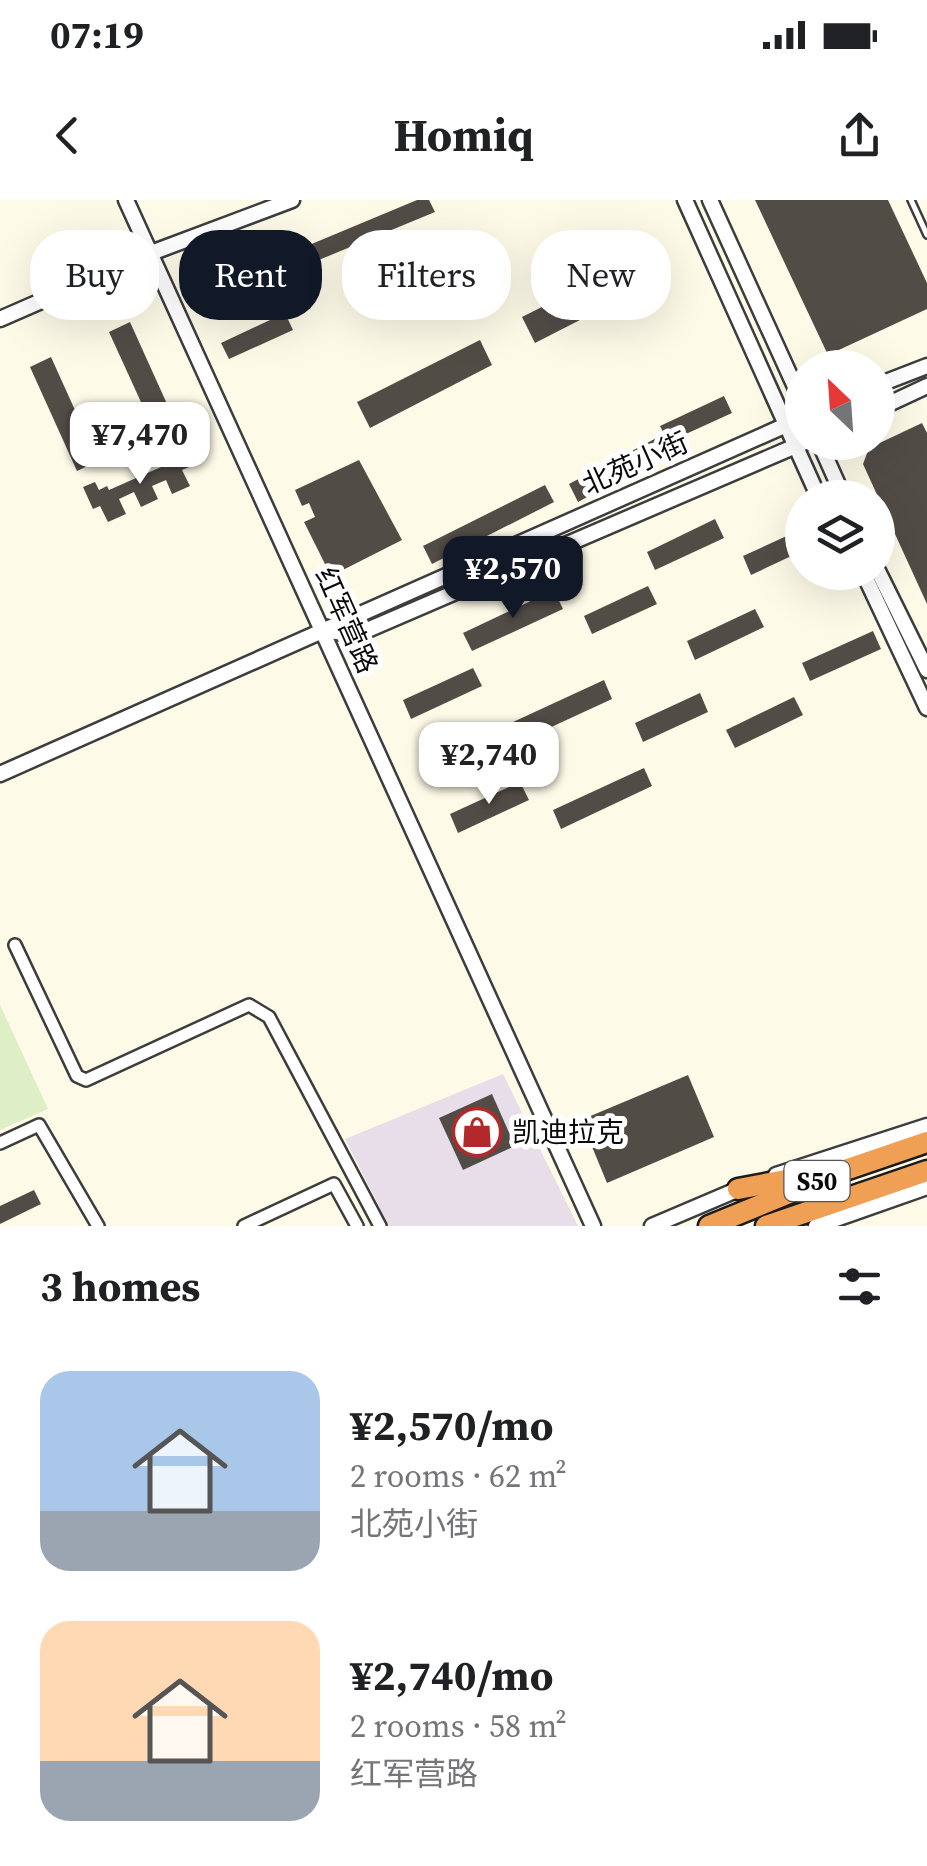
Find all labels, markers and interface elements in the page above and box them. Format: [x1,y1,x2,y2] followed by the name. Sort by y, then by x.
[50,9,144,61] text: 07:19
[394,104,533,166] text: Homiq
[40,108,95,163] icon: back
[832,108,887,163] icon: share
[30,230,159,320] chip: Buy
[179,230,322,320] chip: Rent
[342,230,511,320] chip: Filters
[531,230,671,320] chip: New
[785,350,895,460] north arrow
[785,350,895,590] map controls
[59,402,221,487] pin: ¥7,470
[92,412,188,456] text: ¥7,470
[576,423,694,503] street label: 北苑小街
[785,480,895,590] button: layers
[432,536,594,621] pin: ¥2,570
[465,546,561,590] text: ¥2,570
[307,561,387,679] street label: 红军营路
[408,722,570,807] pin: ¥2,740
[441,732,537,776] text: ¥2,740
[451,1106,503,1158] shop icon: 凯迪拉克
[512,1113,624,1151] place label: 凯迪拉克
[784,1161,850,1201] road number: S50
[40,1257,200,1315] text: 3 homes
[832,1259,887,1314] icon: filters
[350,1396,553,1454] text: ¥2,570/mo
[120,1411,240,1531] icon: home
[350,1454,567,1498] text: 2 rooms · 62 m²
[350,1502,478,1546] text: 北苑小街
[350,1646,553,1704] text: ¥2,740/mo
[120,1661,240,1781] icon: home
[350,1704,567,1748] text: 2 rooms · 58 m²
[350,1752,478,1796] text: 红军营路

